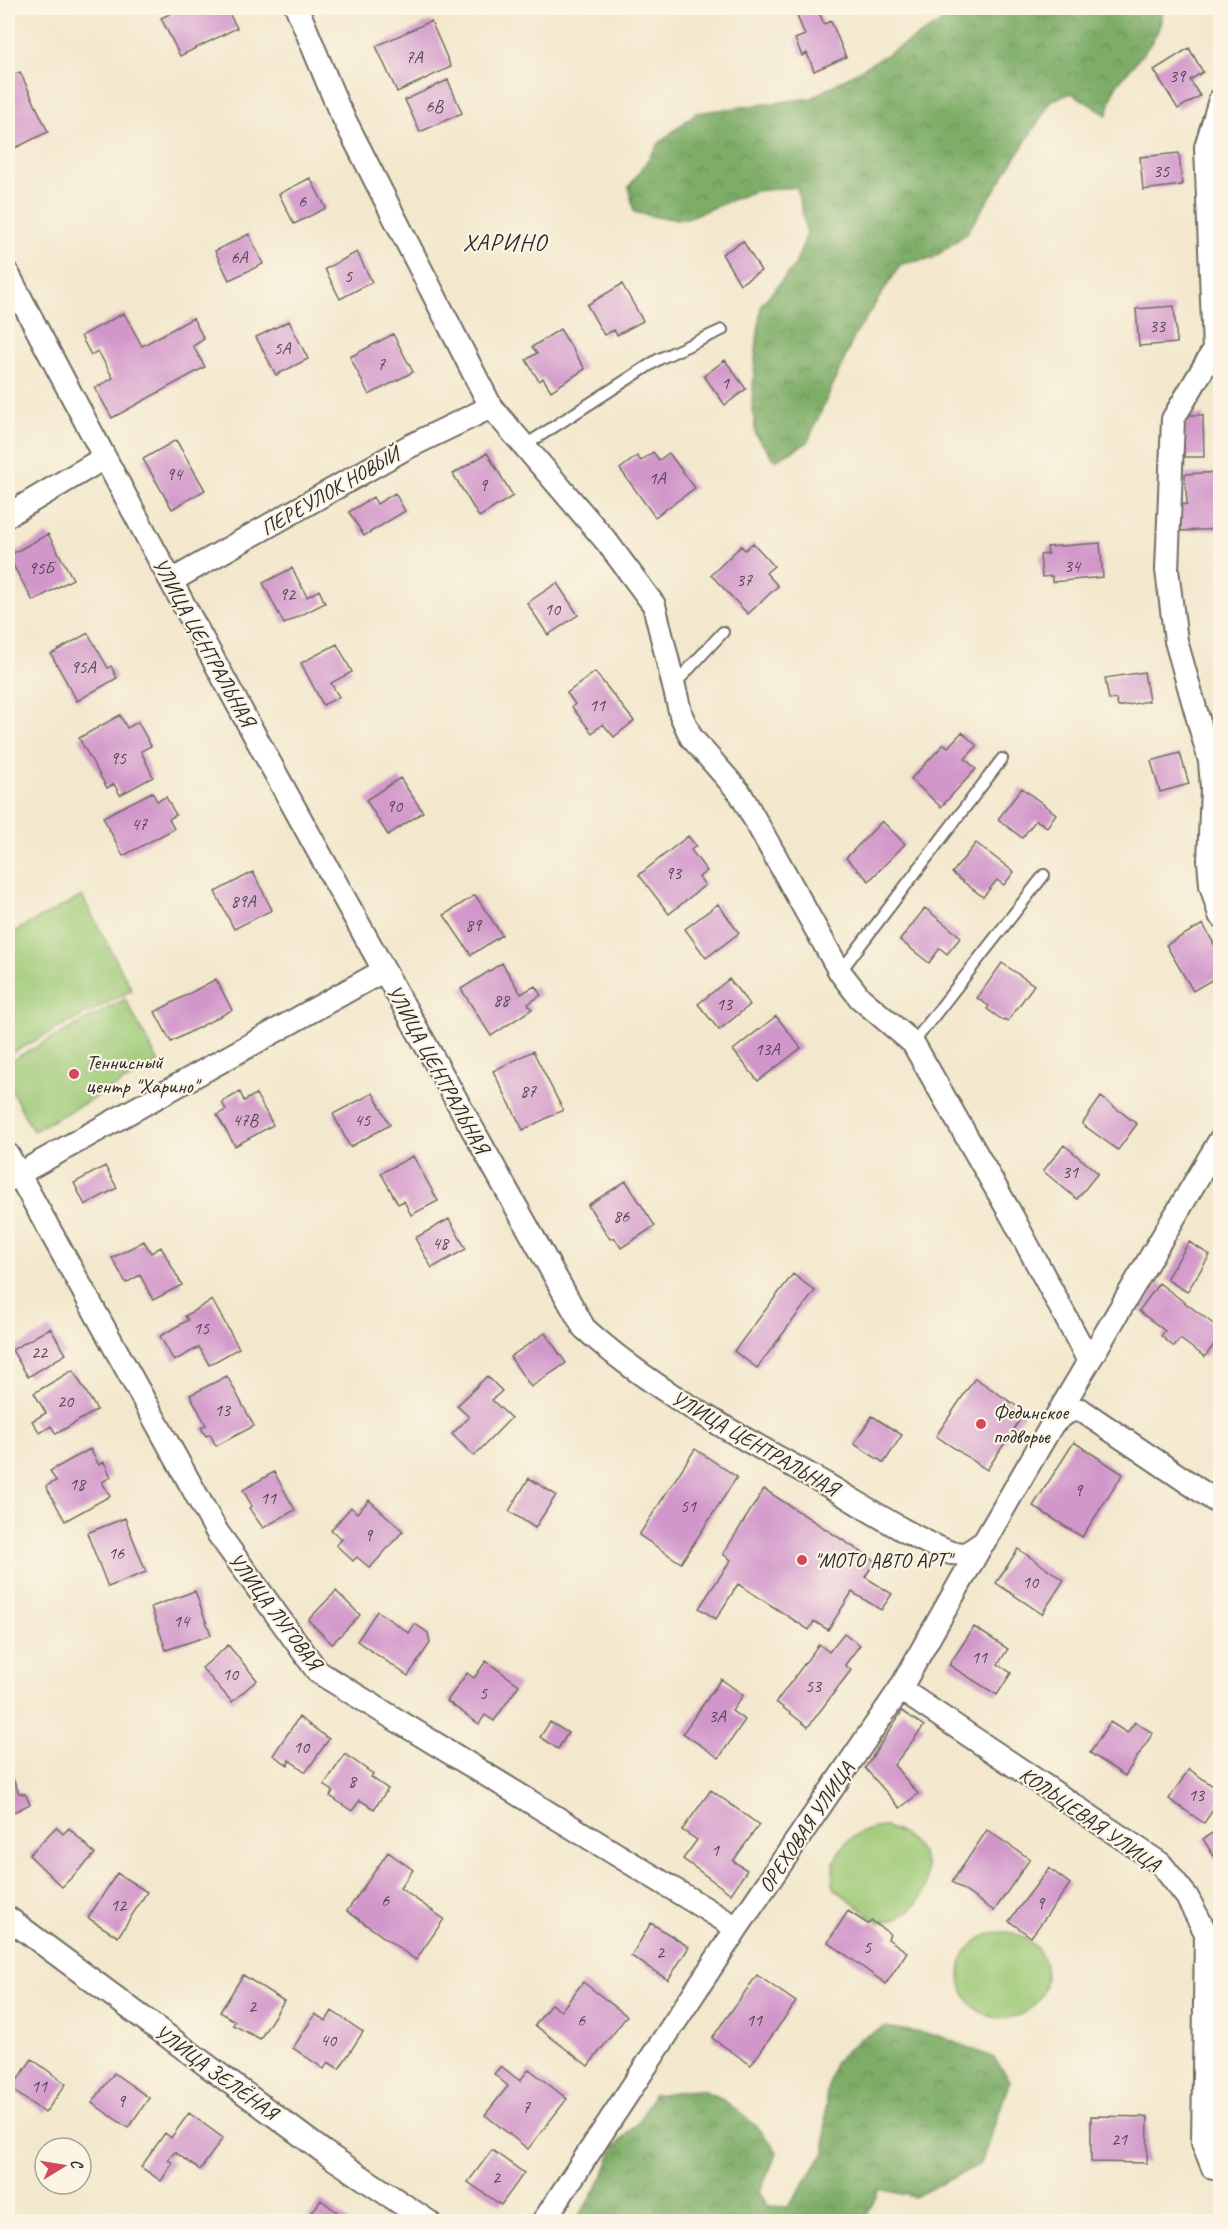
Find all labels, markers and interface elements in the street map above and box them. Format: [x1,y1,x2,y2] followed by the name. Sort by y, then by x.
[405,46,424,68] house number: 7А
[1169,65,1187,87] house number: 39
[425,95,444,117] house number: 6В
[1153,160,1170,182] house number: 35
[298,190,307,212] house number: 6
[463,227,549,257] district label: ХАРИНО
[230,246,249,268] house number: 6А
[344,265,353,287] house number: 5
[1149,315,1167,337] house number: 33
[273,337,292,359] house number: 5А
[377,353,386,375] house number: 7
[721,372,730,394] house number: 1
[256,439,407,541] street label: ПЕРЕУЛОК НОВЫЙ
[166,463,184,485] house number: 94
[648,467,667,489] house number: 1А
[479,474,489,496] house number: 9
[147,553,263,734] street label: УЛИЦА ЦЕНТРАЛЬНАЯ
[1064,555,1082,577] house number: 34
[28,557,57,579] house number: 95Б
[736,569,753,591] house number: 37
[279,583,297,605] house number: 92
[544,598,562,620] house number: 10
[70,656,97,678] house number: 95А
[589,694,606,716] house number: 11
[110,747,127,769] house number: 95
[386,795,404,817] house number: 90
[131,813,148,835] house number: 47
[665,862,683,884] house number: 93
[230,890,257,912] house number: 89А
[465,914,483,936] house number: 89
[381,980,497,1161] street label: УЛИЦА ЦЕНТРАЛЬНАЯ
[493,989,511,1011] house number: 88
[716,993,734,1015] house number: 13
[754,1038,781,1060] house number: 13А
[86,1049,202,1099] place label: Теннисный центр "Харино"
[67,1067,81,1081] marker: Теннисный центр "Харино"
[520,1080,537,1102] house number: 87
[232,1109,259,1131] house number: 47В
[354,1109,371,1131] house number: 45
[1062,1161,1079,1183] house number: 31
[613,1205,630,1227] house number: 86
[432,1232,450,1254] house number: 48
[193,1317,210,1339] house number: 15
[31,1341,49,1363] house number: 22
[667,1385,846,1503] street label: УЛИЦА ЦЕНТРАЛЬНАЯ
[57,1390,75,1412] house number: 20
[214,1399,232,1421] house number: 13
[993,1399,1070,1449] place label: Фединское подворье
[974,1417,988,1431] marker: Фединское подворье
[69,1473,87,1495] house number: 18
[1074,1479,1084,1501] house number: 9
[260,1487,277,1509] house number: 11
[680,1495,697,1517] house number: 51
[364,1524,374,1546] house number: 9
[108,1542,125,1564] house number: 16
[223,1547,329,1677] street label: УЛИЦА ЛУГОВАЯ
[814,1547,955,1573] place label: "МОТО АВТО АРТ"
[795,1553,809,1567] marker: "МОТО АВТО АРТ"
[1022,1571,1040,1593] house number: 10
[173,1610,191,1632] house number: 14
[971,1646,988,1668] house number: 11
[222,1663,240,1685] house number: 10
[805,1675,823,1697] house number: 53
[479,1682,488,1704] house number: 5
[708,1705,727,1727] house number: 3А
[293,1736,311,1758] house number: 10
[753,1756,860,1897] street label: ОРЕХОВАЯ УЛИЦА
[1015,1761,1167,1878] street label: КОЛЬЦЕВАЯ УЛИЦА
[348,1770,358,1792] house number: 8
[1188,1784,1206,1806] house number: 13
[711,1839,720,1861] house number: 1
[381,1889,390,1911] house number: 6
[1036,1892,1046,1914] house number: 9
[110,1894,128,1916] house number: 12
[863,1936,872,1958] house number: 5
[656,1941,666,1963] house number: 2
[248,1995,258,2017] house number: 2
[577,2009,586,2031] house number: 6
[746,2009,763,2031] house number: 11
[149,2019,285,2127] street label: УЛИЦА ЗЕЛЁНАЯ
[320,2029,338,2051] house number: 40
[31,2075,48,2097] house number: 11
[117,2090,127,2112] house number: 9
[522,2096,531,2118] house number: 7
[1111,2128,1128,2150] house number: 21
[33,2136,93,2196] north arrow
[66,2158,88,2171] text: С
[492,2166,502,2188] house number: 2

